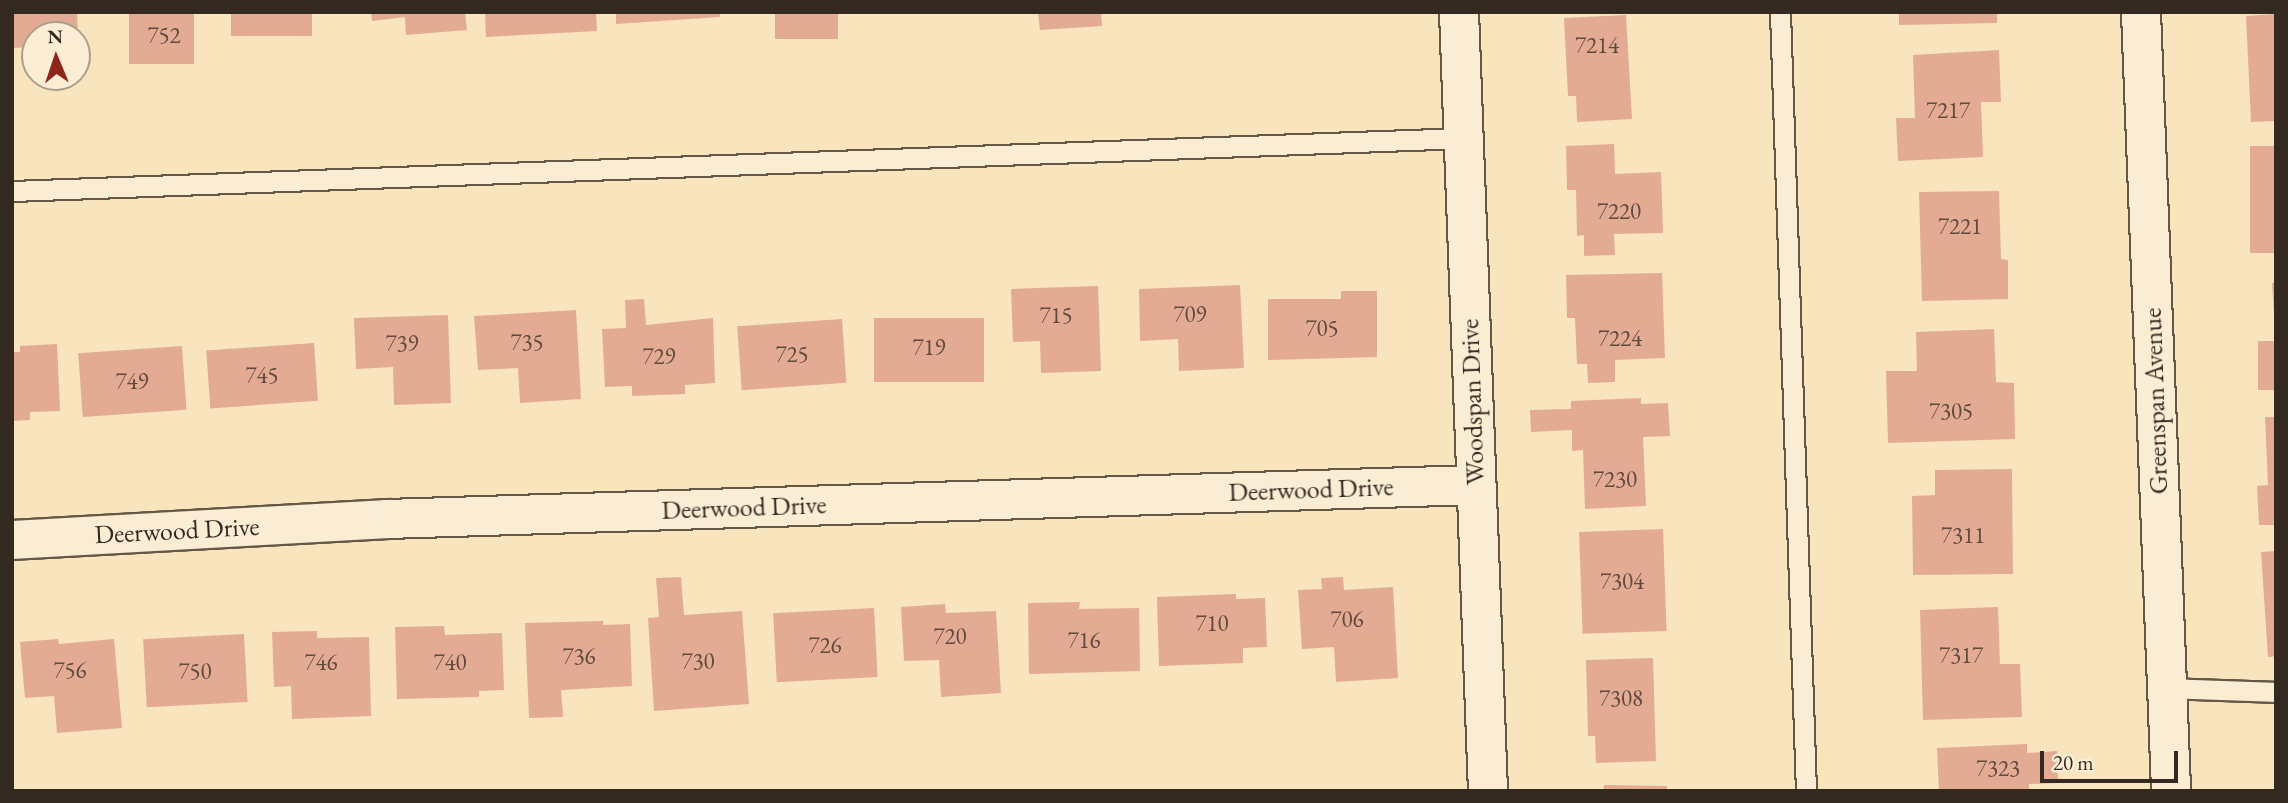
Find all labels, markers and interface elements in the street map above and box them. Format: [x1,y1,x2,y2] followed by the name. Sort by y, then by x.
[21,21,91,91] north arrow
[147,21,181,49] house number: 752
[47,24,63,49] text: N
[1575,31,1619,59] house number: 7214
[1926,96,1970,124] house number: 7217
[1597,197,1641,225] house number: 7220
[1938,212,1982,240] house number: 7221
[1173,300,1207,328] house number: 709
[1039,301,1073,329] house number: 715
[2137,307,2175,495] street label: Greenspan Avenue
[1305,314,1339,342] house number: 705
[1455,318,1491,486] street label: Woodspan Drive
[1598,324,1642,352] house number: 7224
[510,328,544,356] house number: 735
[385,329,419,357] house number: 739
[912,333,946,361] house number: 719
[775,340,809,368] house number: 725
[642,342,676,370] house number: 729
[245,361,279,389] house number: 745
[115,367,149,395] house number: 749
[1929,397,1973,425] house number: 7305
[1593,465,1637,493] house number: 7230
[1228,472,1394,508] street label: Deerwood Drive
[661,490,827,526] street label: Deerwood Drive
[94,511,260,551] street label: Deerwood Drive
[1941,521,1985,549] house number: 7311
[1600,567,1644,595] house number: 7304
[1330,605,1364,633] house number: 706
[1195,609,1229,637] house number: 710
[933,622,967,650] house number: 720
[1067,626,1101,654] house number: 716
[808,631,842,659] house number: 726
[1939,641,1983,669] house number: 7317
[562,642,596,670] house number: 736
[681,647,715,675] house number: 730
[304,648,338,676] house number: 746
[433,648,467,676] house number: 740
[53,656,87,684] house number: 756
[178,657,212,685] house number: 750
[1599,684,1643,712] house number: 7308
[2043,736,2181,780] scale bar
[2053,749,2094,776] text: 20 m
[1976,754,2020,782] house number: 7323

